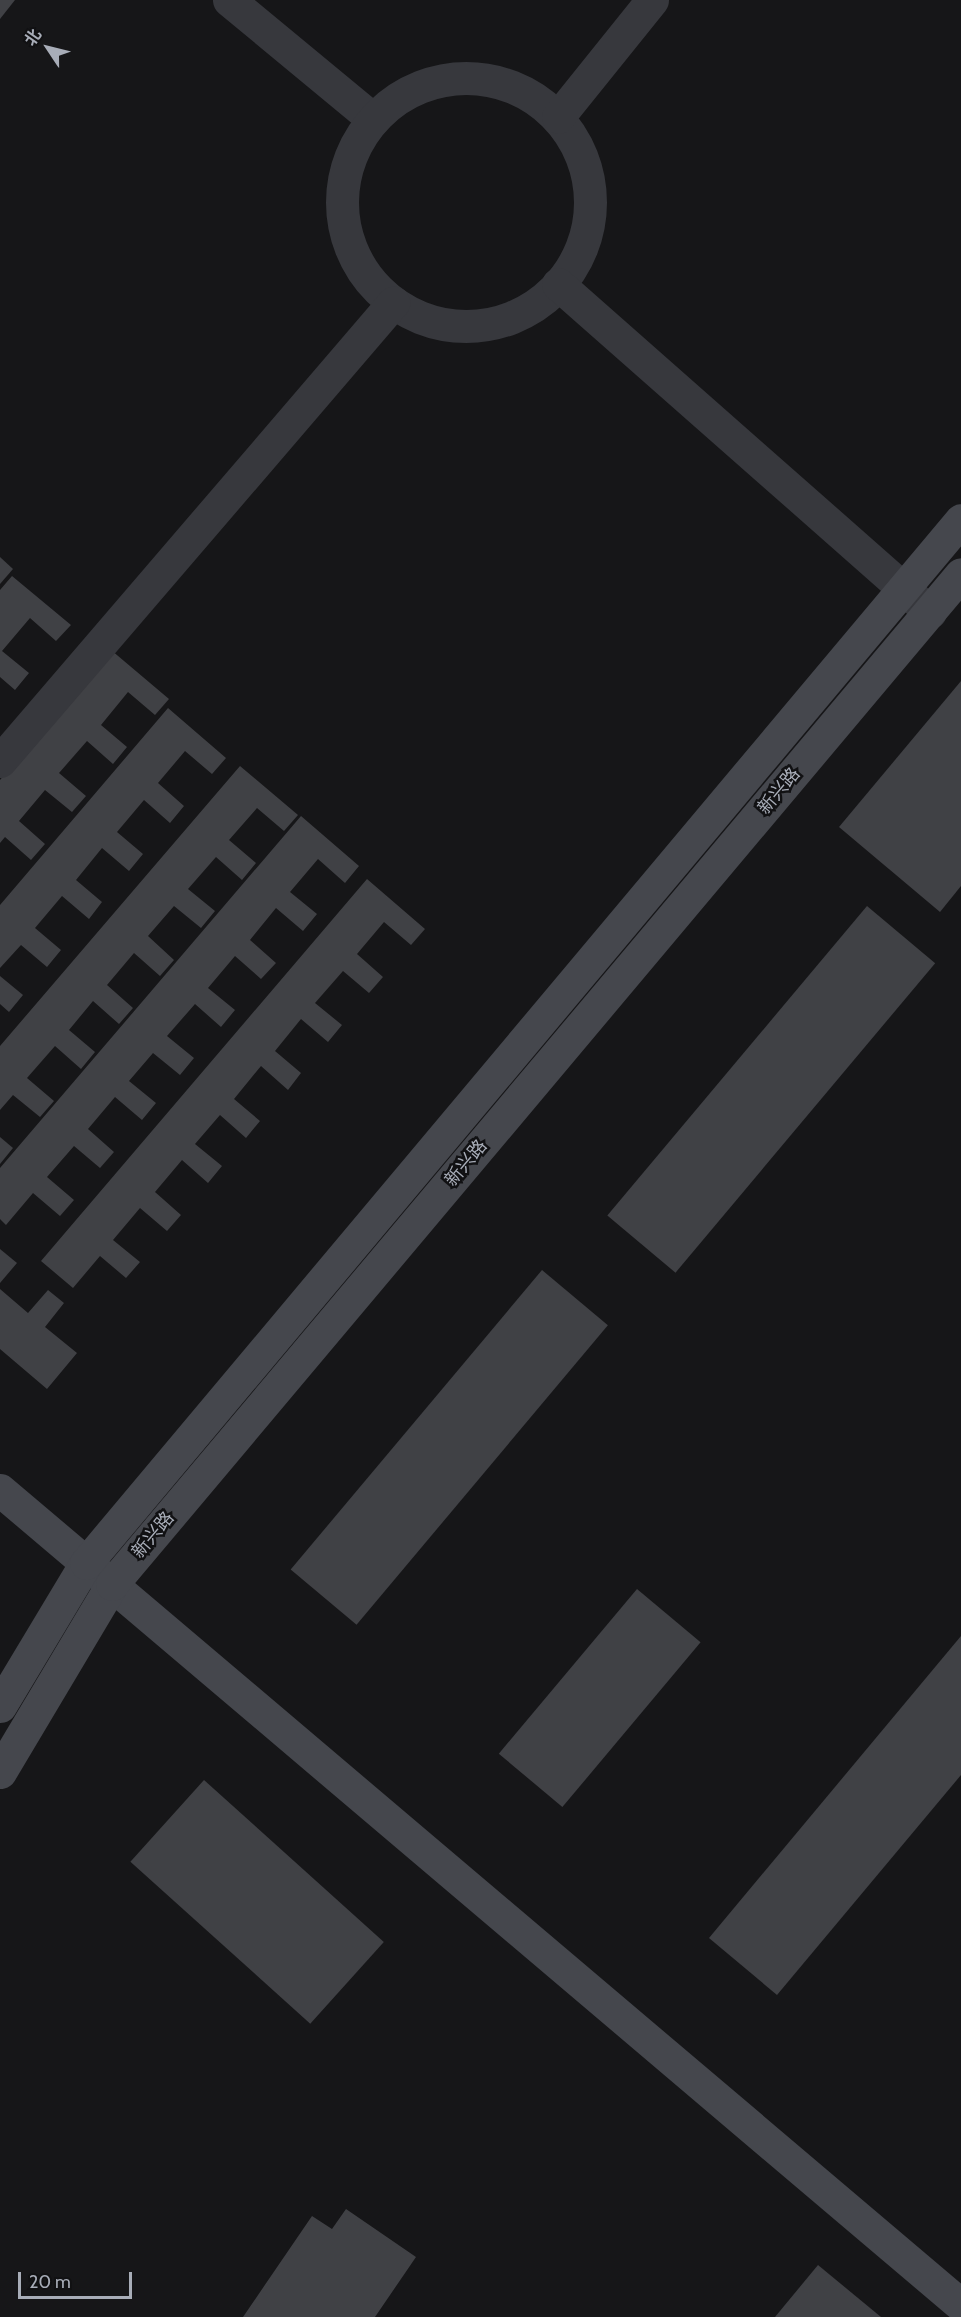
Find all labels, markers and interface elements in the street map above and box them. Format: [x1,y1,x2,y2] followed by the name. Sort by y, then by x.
[18,18,78,78] north arrow
[20,25,45,49] text: 北
[753,763,805,819] street label: 新兴路
[440,1135,492,1191] street label: 新兴路
[127,1507,179,1563] street label: 新兴路
[21,2260,135,2298] scale bar
[29,2271,71,2293] text: 20 m

